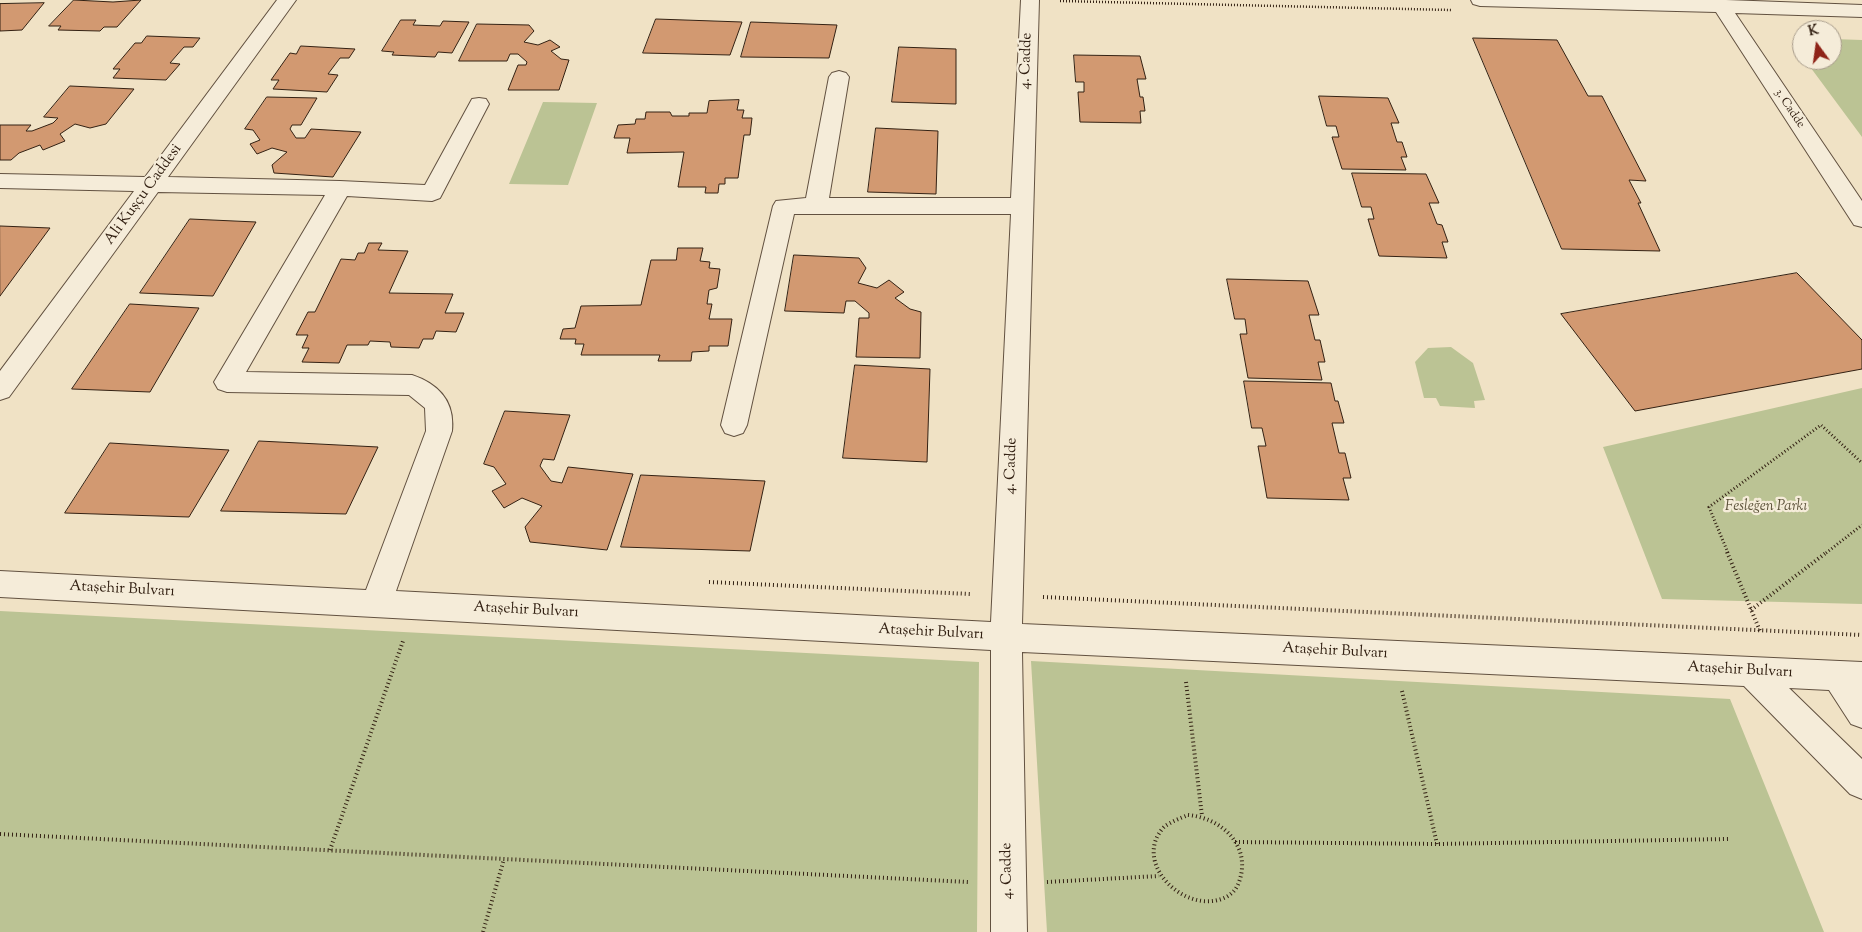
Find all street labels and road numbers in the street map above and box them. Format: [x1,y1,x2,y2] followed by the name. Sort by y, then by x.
[1017,32,1037,90] street label: 4. Cadde
[1771,87,1807,131] street label: 3. Cadde
[102,141,186,249] street label: Ali Kuşçu Caddesi
[1002,437,1022,495] street label: 4. Cadde
[69,578,175,602] street label: Ataşehir Bulvarı
[473,599,579,623] street label: Ataşehir Bulvarı
[878,621,984,645] street label: Ataşehir Bulvarı
[1282,640,1388,664] street label: Ataşehir Bulvarı
[1687,659,1793,683] street label: Ataşehir Bulvarı
[999,842,1017,900] street label: 4. Cadde

